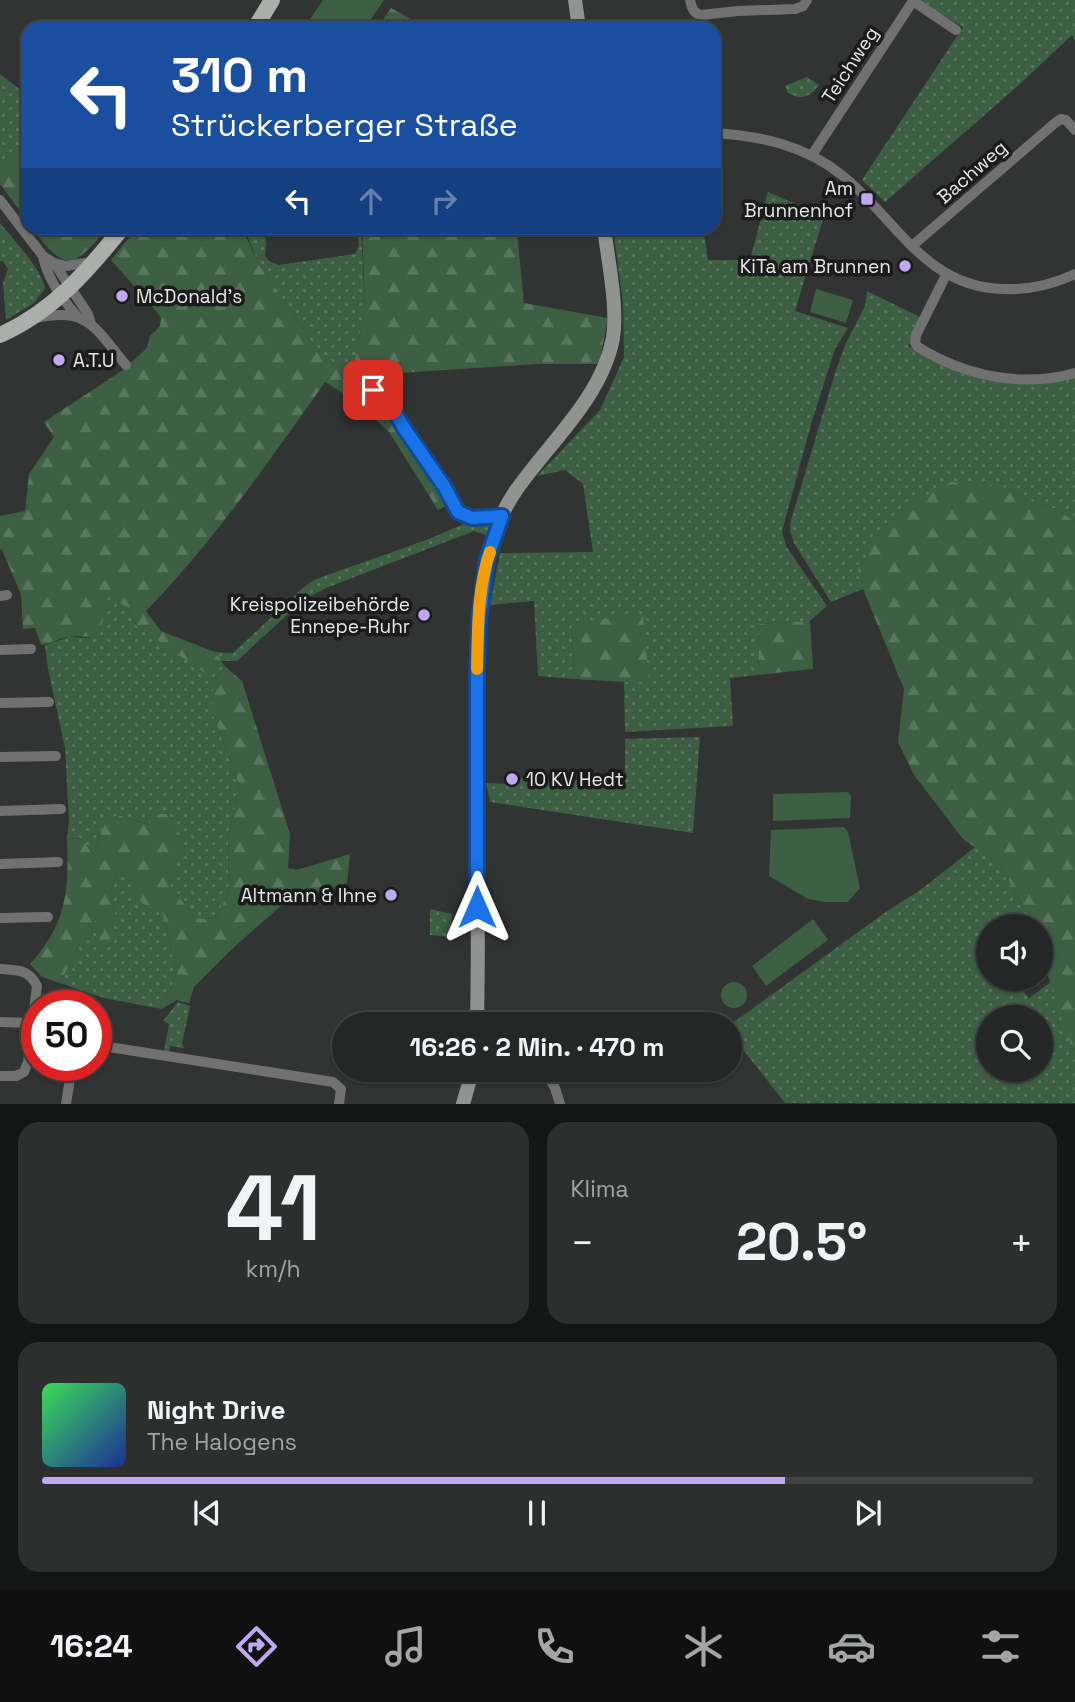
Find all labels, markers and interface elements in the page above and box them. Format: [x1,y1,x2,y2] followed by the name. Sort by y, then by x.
[816,22,884,108] street label: Teichweg
[171,44,308,106] text: 310 m
[56,49,147,140] icon: left
[171,105,518,145] text: Strückerberger Straße
[932,135,1012,209] street label: Bachweg
[744,176,853,223] place label: Am Brunnenhof
[279,182,317,220] icon: left
[352,182,390,220] icon: ahead
[425,182,463,220] icon: right
[859,191,875,207] marker: Am Brunnenhof
[740,254,891,279] place label: KiTa am Brunnen
[897,258,913,274] marker: KiTa am Brunnen
[136,284,242,309] place label: McDonald's
[114,288,130,304] marker: McDonald's
[73,348,114,373] place label: A.T.U
[51,352,67,368] marker: A.T.U
[343,360,403,420] pin
[354,371,392,409] icon: arrive
[230,592,410,639] place label: Kreispolizeibehörde Ennepe-Ruhr
[416,607,432,623] marker: Kreispolizeibehörde Ennepe-Ruhr
[526,767,624,792] place label: 10 KV Hedt
[504,771,520,787] marker: 10 KV Hedt
[440,870,514,944] position arrow
[241,883,377,908] place label: Altmann & Ihne
[383,887,399,903] marker: Altmann & Ihne
[976,914,1053,1082] map controls
[976,914,1053,991] button: sound
[21,990,112,1081] speed limit sign: 50
[976,1005,1053,1082] button: search
[409,1030,665,1064] text: 16:26 · 2 Min. · 470 m
[225,1150,321,1267] text: 41
[571,1174,629,1204] text: Klima
[736,1209,867,1275] text: 20.5°
[571,1219,594,1267] text: −
[1009,1219,1033,1267] text: +
[246,1254,301,1284] text: km/h
[147,1393,285,1427] text: Night Drive
[147,1427,297,1457] text: The Halogens
[188,1494,226,1532] icon: previous
[518,1494,556,1532] icon: pause
[849,1494,887,1532] icon: next
[232,1622,281,1671] icon: directions
[381,1622,430,1671] icon: music
[530,1622,579,1671] icon: phone
[679,1622,728,1671] icon: climate
[827,1622,876,1671] icon: car
[976,1622,1025,1671] icon: filters
[50,1626,133,1666] text: 16:24

